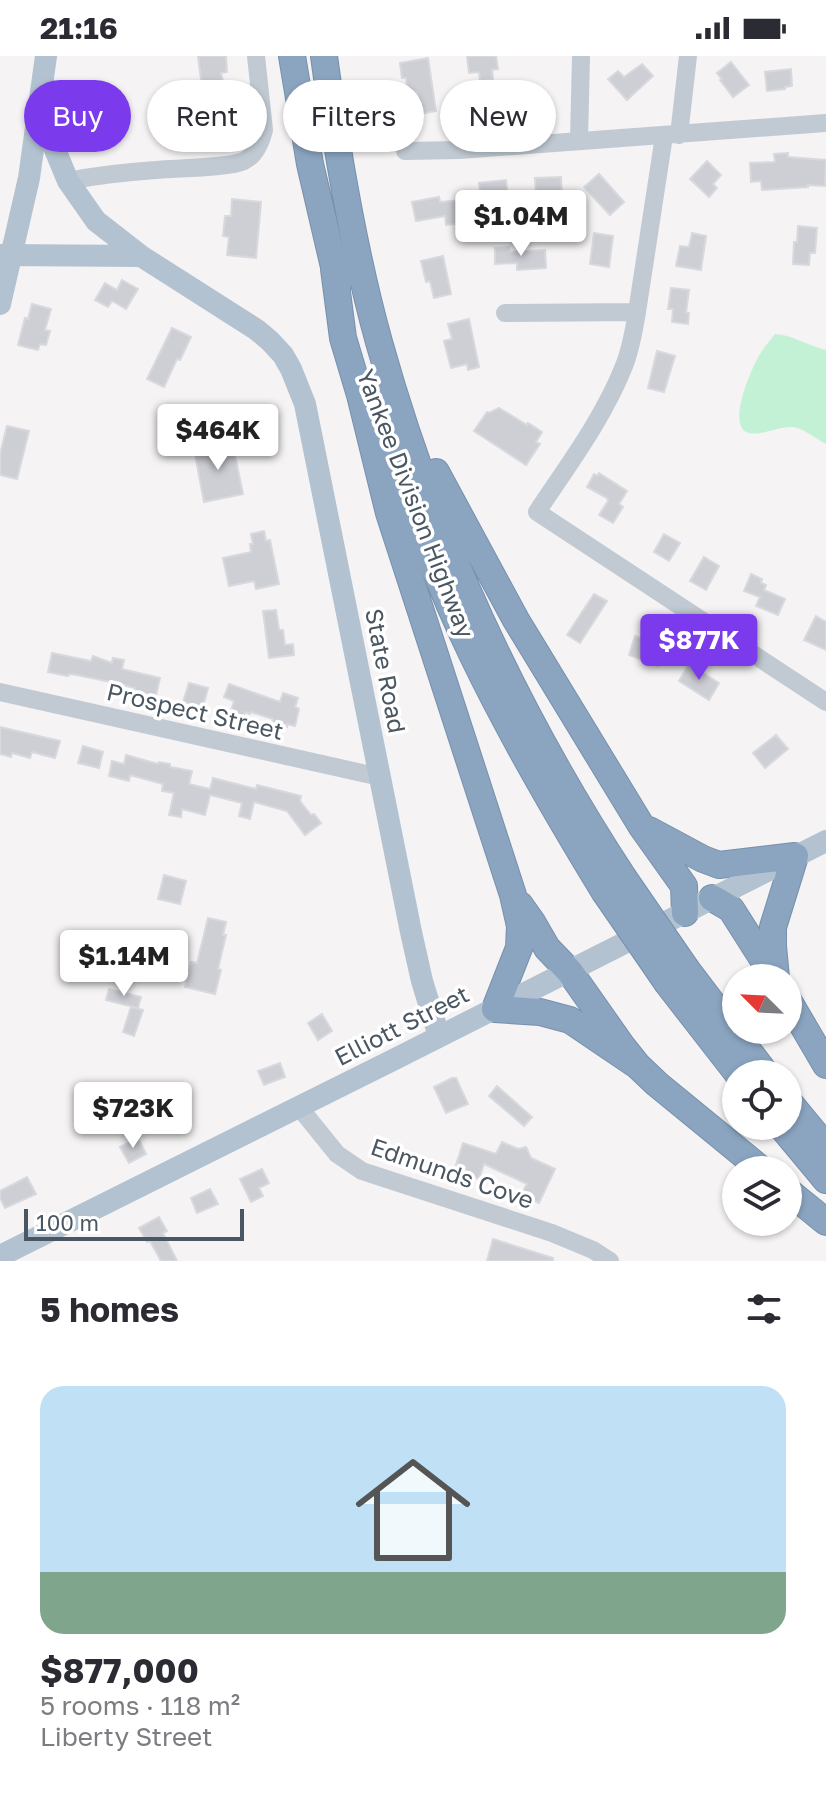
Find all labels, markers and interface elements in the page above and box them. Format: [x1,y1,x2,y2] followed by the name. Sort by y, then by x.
[40,10,118,46] text: 21:16
[24,80,131,152] chip: Buy
[147,80,267,152] chip: Rent
[283,80,424,152] chip: Filters
[440,80,556,152] chip: New
[456,190,586,258] pin: $1.04M
[473,200,569,231] text: $1.04M
[352,365,481,642] street label: Yankee Division Highway
[162,404,274,472] pin: $464K
[175,414,261,445] text: $464K
[360,606,413,735] street label: State Road
[643,614,755,682] pin: $877K
[658,624,740,655] text: $877K
[104,676,286,745] street label: Prospect Street
[59,930,189,998] pin: $1.14M
[78,940,170,971] text: $1.14M
[722,964,802,1044] north arrow
[722,964,802,1236] map controls
[329,978,473,1071] street label: Elliott Street
[722,1060,802,1140] button: locate
[77,1082,189,1150] pin: $723K
[92,1092,174,1123] text: $723K
[367,1131,538,1214] street label: Edmunds Cove
[722,1156,802,1236] button: layers
[24,1205,244,1241] scale bar
[36,1209,99,1236] text: 100 m
[742,1287,786,1331] icon: filters
[40,1289,179,1329] text: 5 homes
[341,1438,485,1582] icon: home
[40,1650,199,1690] text: $877,000
[40,1690,240,1721] text: 5 rooms · 118 m²
[40,1721,212,1752] text: Liberty Street

